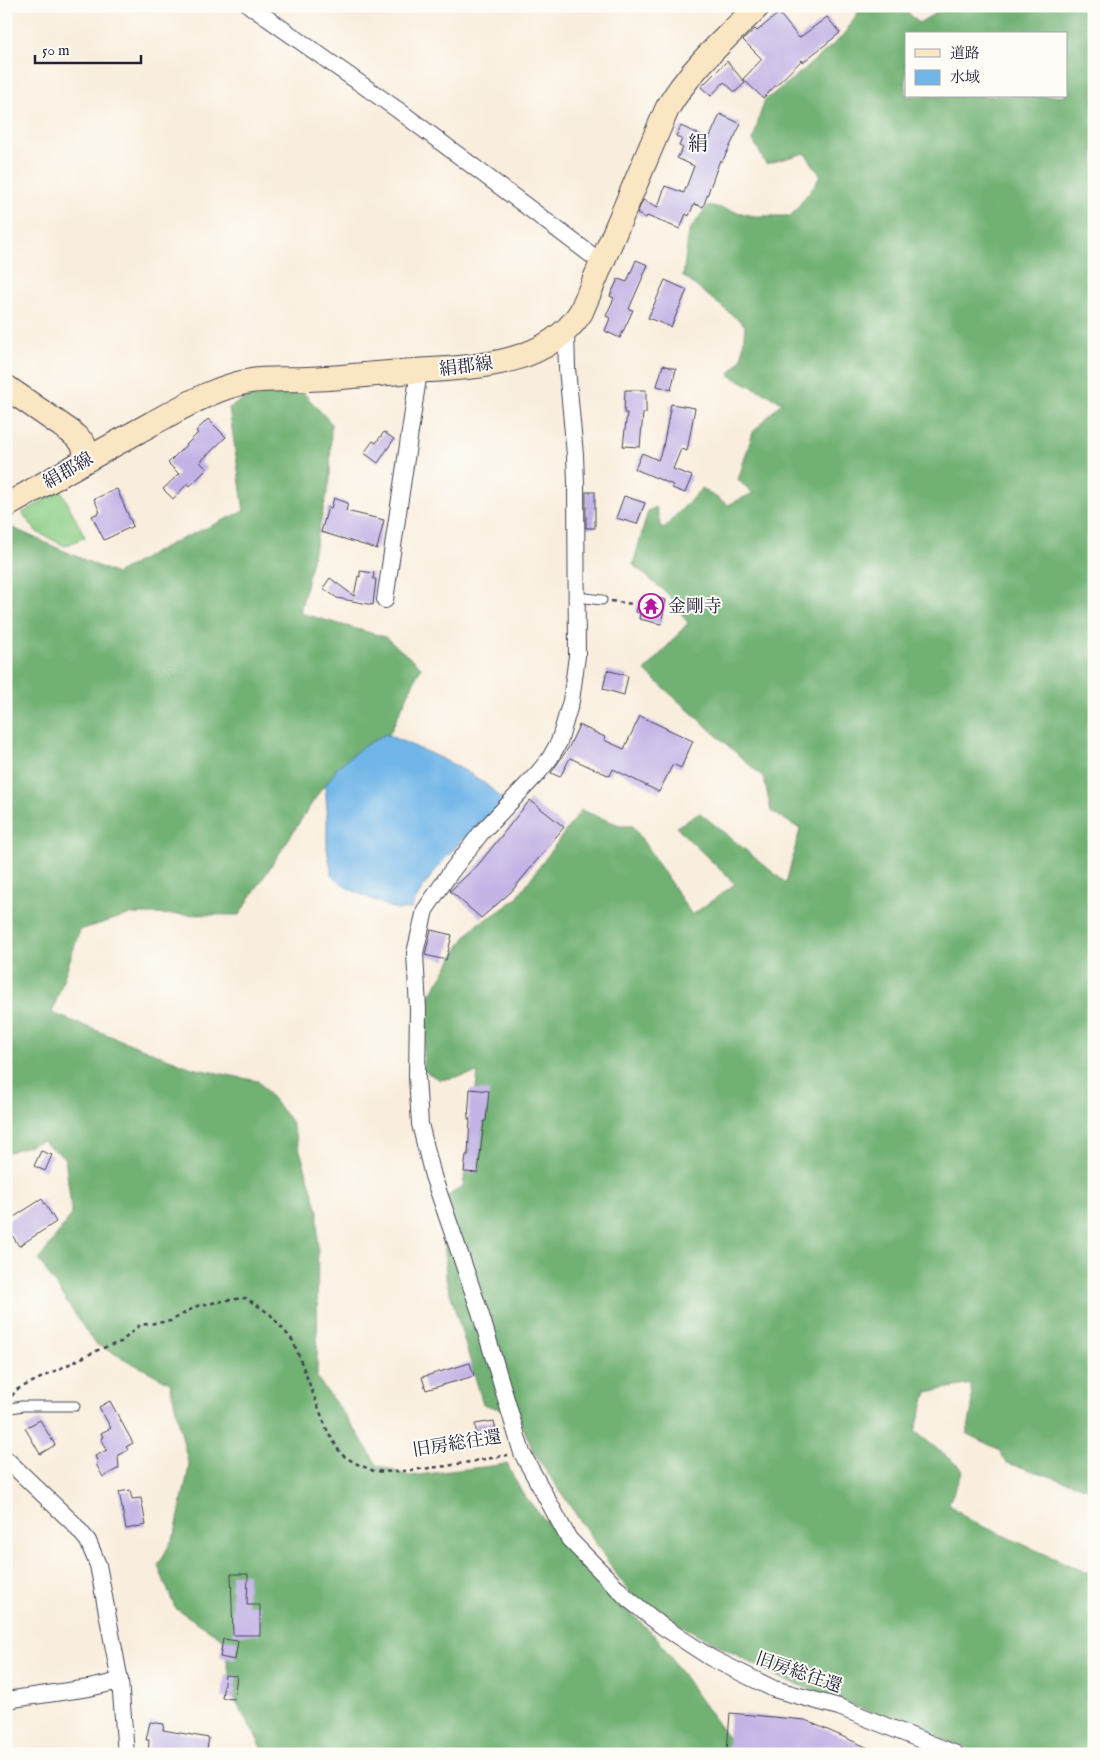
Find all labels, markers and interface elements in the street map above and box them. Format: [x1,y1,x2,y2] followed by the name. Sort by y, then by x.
[35,32,141,64] scale bar
[905,32,1068,98] legend
[42,41,70,60] text: 50 m
[950,44,980,63] text: 道路
[950,68,980,87] text: 水域
[688,132,708,157] district label: 絹
[438,353,494,382] street label: 絹郡線
[40,448,98,495] street label: 絹郡線
[638,593,664,619] temple icon: 金剛寺
[668,596,722,619] place label: 金剛寺
[411,1426,503,1463] street label: 旧房総往還
[752,1648,845,1699] street label: 旧房総往還

